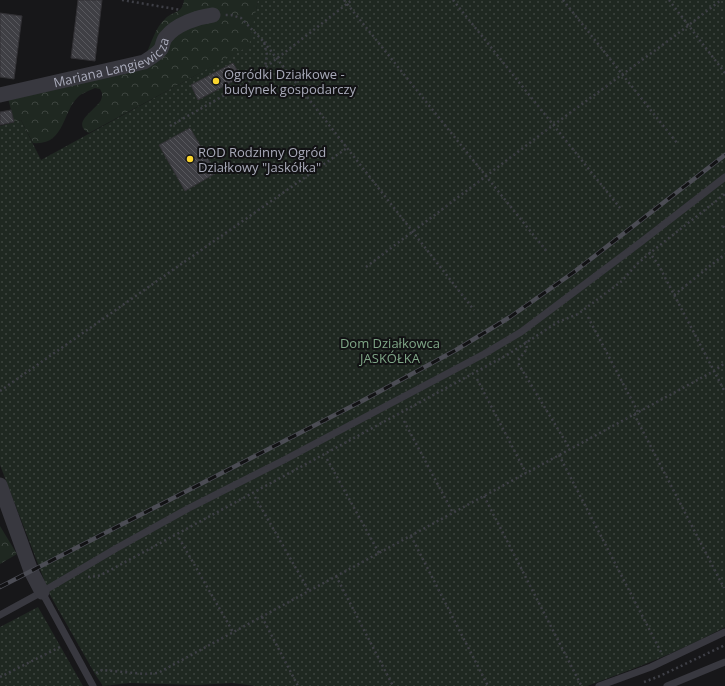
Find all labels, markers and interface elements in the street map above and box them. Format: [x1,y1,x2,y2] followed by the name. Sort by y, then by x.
[52,35,173,91] street label: Mariana Langiewicza
[224,65,357,98] place label: Ogródki Działkowe - budynek gospodarczy
[211,76,221,86] marker: Ogródki Działkowe - budynek gospodarczy
[198,143,326,176] place label: ROD Rodzinny Ogród Działkowy "Jaskółka"
[185,154,195,164] marker: ROD Rodzinny Ogród Działkowy "Jaskółka"
[340,334,440,367] park label: Dom Działkowca JASKÓŁKA

